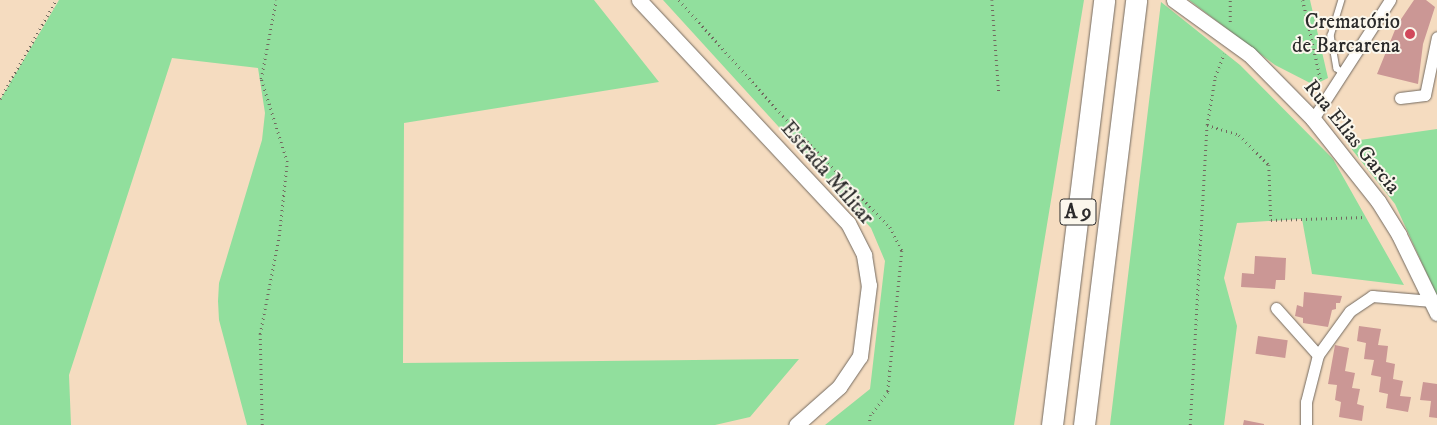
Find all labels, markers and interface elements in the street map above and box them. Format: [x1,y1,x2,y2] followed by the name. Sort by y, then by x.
[1292,9,1400,59] place label: Crematório de Barcarena
[1404,28,1416,40] marker: Crematório de Barcarena
[1298,75,1406,199] street label: Rua Elias Garcia
[775,116,879,230] street label: Estrada Militar
[1059,194,1097,230] road number: A 9

